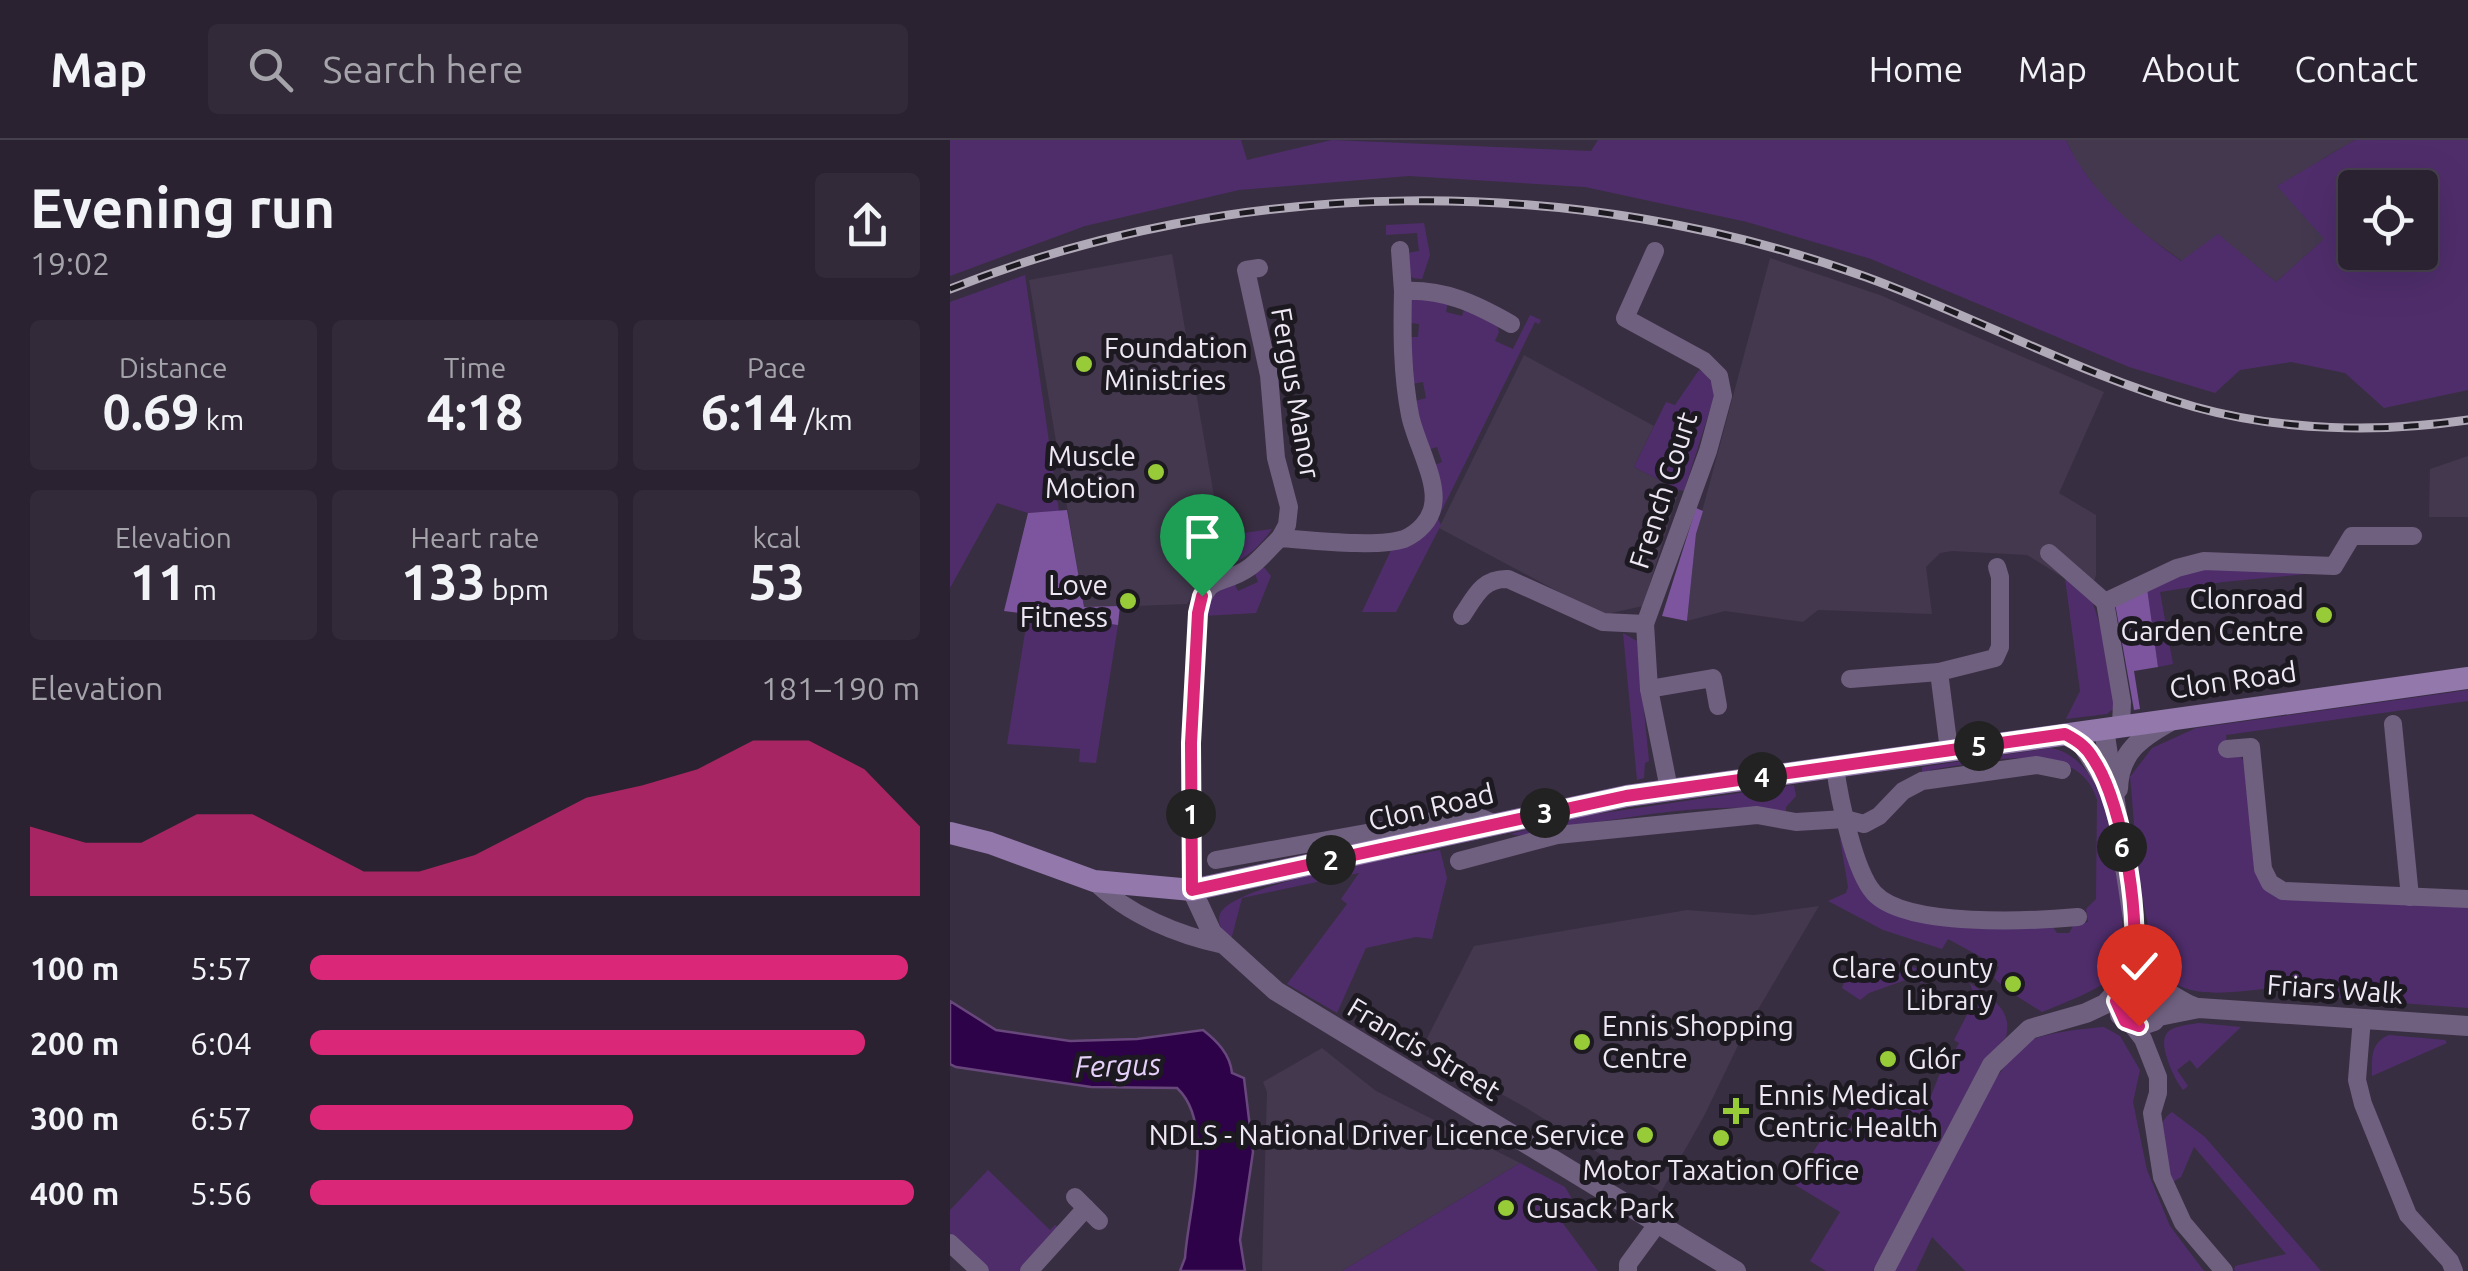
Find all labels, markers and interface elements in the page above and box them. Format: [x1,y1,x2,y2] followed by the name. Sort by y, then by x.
[208,24,908,114] search box
[50,42,148,96] text: Map
[243,42,298,97] icon: search
[323,48,523,90] text: Search here
[1869,49,1963,89] text: Home
[2018,49,2087,89] text: Map
[2142,49,2239,89] text: About
[2294,49,2418,89] text: Contact
[2338,170,2438,270] map controls
[2338,170,2438,270] button: locate
[815,173,920,278] button: share
[30,177,335,238] text: Evening run
[30,245,110,281] text: 19:02
[1266,305,1327,481] street label: Fergus Manor
[1104,332,1248,395] place label: Foundation Ministries
[119,352,228,383] text: Distance
[444,352,506,383] text: Time
[747,352,806,383] text: Pace
[1073,353,1095,375] marker: Foundation Ministries
[103,383,199,439] text: 0.69
[427,383,523,439] text: 4:18
[701,383,798,439] text: 6:14
[199,404,244,435] text: km
[798,404,853,435] text: /km
[1623,408,1702,572] street label: French Court
[1045,440,1136,503] place label: Muscle Motion
[1145,461,1167,483] marker: Muscle Motion
[1160,494,1245,597] pin
[1175,509,1230,564] icon: arrive
[115,522,232,553] text: Elevation
[411,522,539,553] text: Heart rate
[752,522,801,553] text: kcal
[130,553,186,609] text: 11
[401,553,486,609] text: 133
[748,553,805,609] text: 53
[1020,569,1108,632] place label: Love Fitness
[186,574,217,605] text: m
[486,574,549,605] text: bpm
[2121,583,2304,646] place label: Clonroad Garden Centre
[1117,590,1139,612] marker: Love Fitness
[2313,604,2335,626] marker: Clonroad Garden Centre
[2167,655,2298,704] street label: Clon Road
[30,670,163,706] text: Elevation
[761,670,920,706] text: 181–190 m
[1954,721,2004,771] pin: 5
[1971,730,1987,761] text: 5
[1737,752,1787,802] pin: 4
[1754,761,1770,792] text: 4
[1365,777,1497,836] street label: Clon Road
[1520,788,1570,838] pin: 3
[1166,789,1216,839] pin: 1
[1537,797,1553,828] text: 3
[1183,798,1199,829] text: 1
[2097,822,2147,872] pin: 6
[2114,831,2130,862] text: 6
[1306,835,1356,885] pin: 2
[1323,844,1339,875] text: 2
[2097,924,2182,1027] pin
[2112,939,2167,994] icon: check
[30,950,119,986] text: 100 m
[190,950,252,986] text: 5:57
[1832,952,1993,1015] place label: Clare County Library
[2266,968,2404,1009] street label: Friars Walk
[2002,973,2024,995] marker: Clare County Library
[1343,991,1506,1106] street label: Francis Street
[1602,1010,1794,1073] place label: Ennis Shopping Centre
[30,1025,119,1061] text: 200 m
[190,1025,252,1061] text: 6:04
[1571,1031,1593,1053] marker: Ennis Shopping Centre
[1908,1043,1961,1074] place label: Glór
[1074,1046,1162,1084] water label: Fergus
[1877,1048,1899,1070] marker: Glór
[1758,1079,1938,1142] place label: Ennis Medical Centric Health
[1723,1098,1749,1124] marker: Ennis Medical Centric Health
[30,1100,119,1136] text: 300 m
[190,1100,252,1136] text: 6:57
[1149,1119,1625,1150] place label: NDLS - National Driver Licence Service
[1634,1124,1656,1146] marker: NDLS - National Driver Licence Service
[1710,1127,1732,1149] marker: Motor Taxation Office
[1582,1154,1860,1185] place label: Motor Taxation Office
[30,1175,119,1211] text: 400 m
[190,1175,252,1211] text: 5:56
[1526,1192,1675,1223] place label: Cusack Park
[1495,1197,1517,1219] marker: Cusack Park

